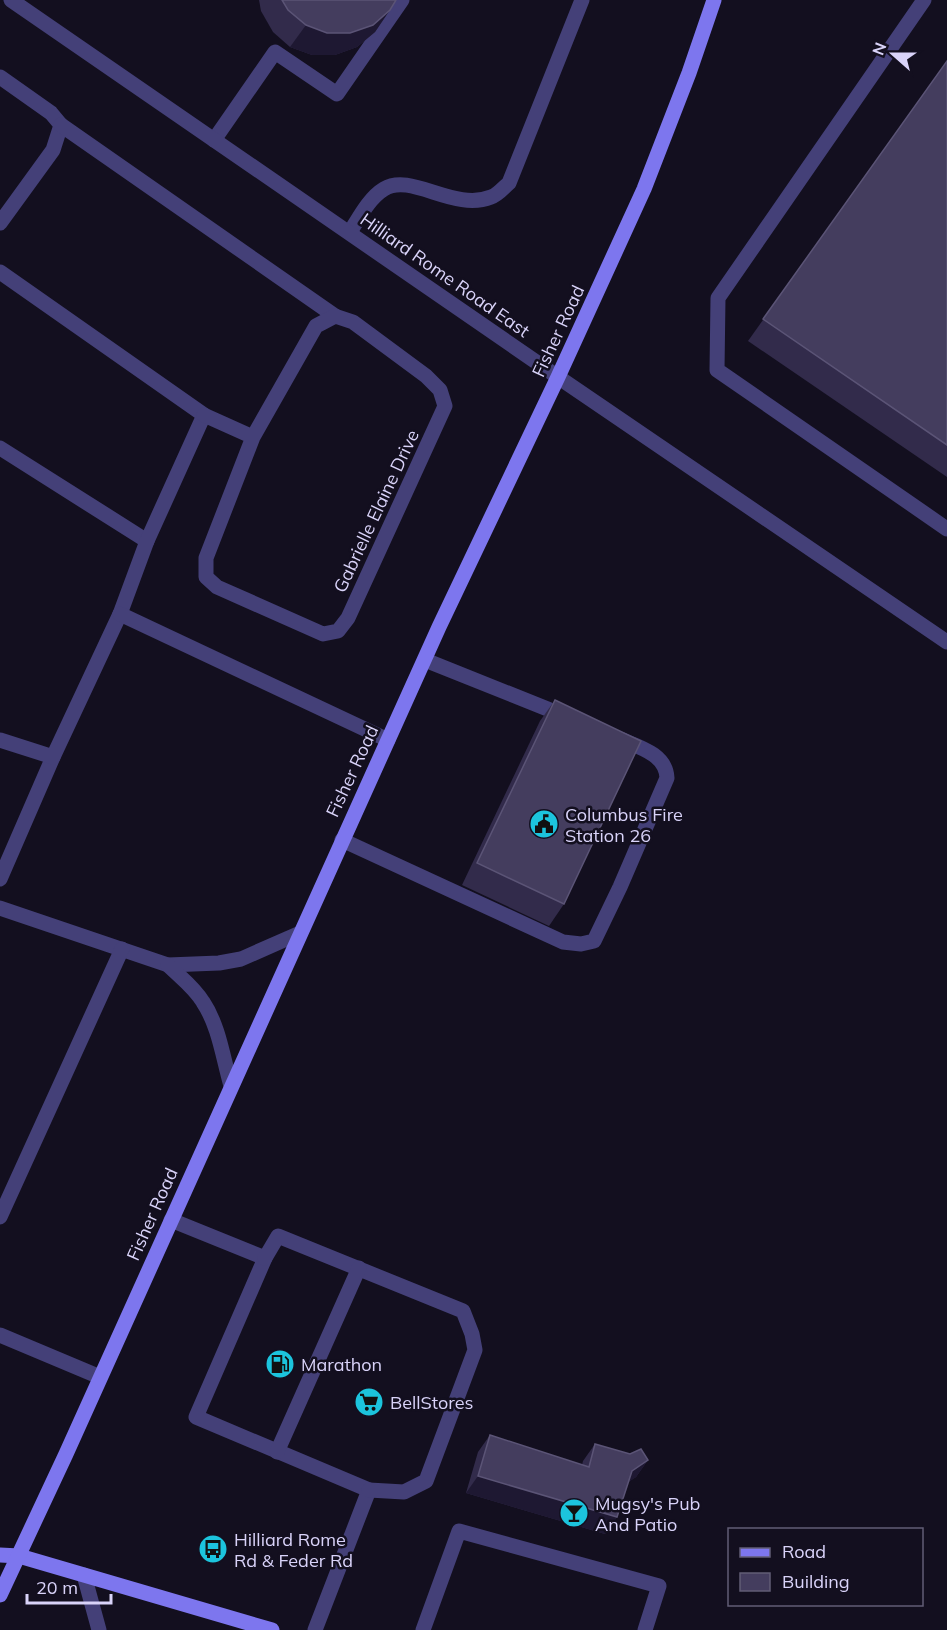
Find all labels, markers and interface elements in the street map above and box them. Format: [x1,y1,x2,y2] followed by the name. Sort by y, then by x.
[863,24,923,84] north arrow
[867,39,890,58] text: N
[356,208,534,342] street label: Hilliard Rome Road East
[527,281,589,381] street label: Fisher Road
[328,426,424,596] street label: Gabrielle Elaine Drive
[321,721,383,821] street label: Fisher Road
[565,803,683,847] place label: Columbus Fire Station 26
[528,808,560,840] public building icon: Columbus Fire Station 26
[121,1164,183,1264] street label: Fisher Road
[264,1348,296,1380] fuel station icon: Marathon
[301,1353,382,1376] place label: Marathon
[353,1386,385,1418] supermarket icon: BellStores
[390,1391,473,1414] place label: BellStores
[595,1492,700,1536] place label: Mugsy's Pub And Patio
[558,1497,590,1529] bar icon: Mugsy's Pub And Patio
[234,1528,353,1572] place label: Hilliard Rome Rd & Feder Rd
[728,1528,923,1606] legend
[197,1533,229,1565] bus stop icon: Hilliard Rome Rd & Feder Rd
[782,1540,826,1563] text: Road
[27,1567,111,1605] scale bar
[782,1570,850,1593] text: Building
[36,1576,78,1599] text: 20 m

